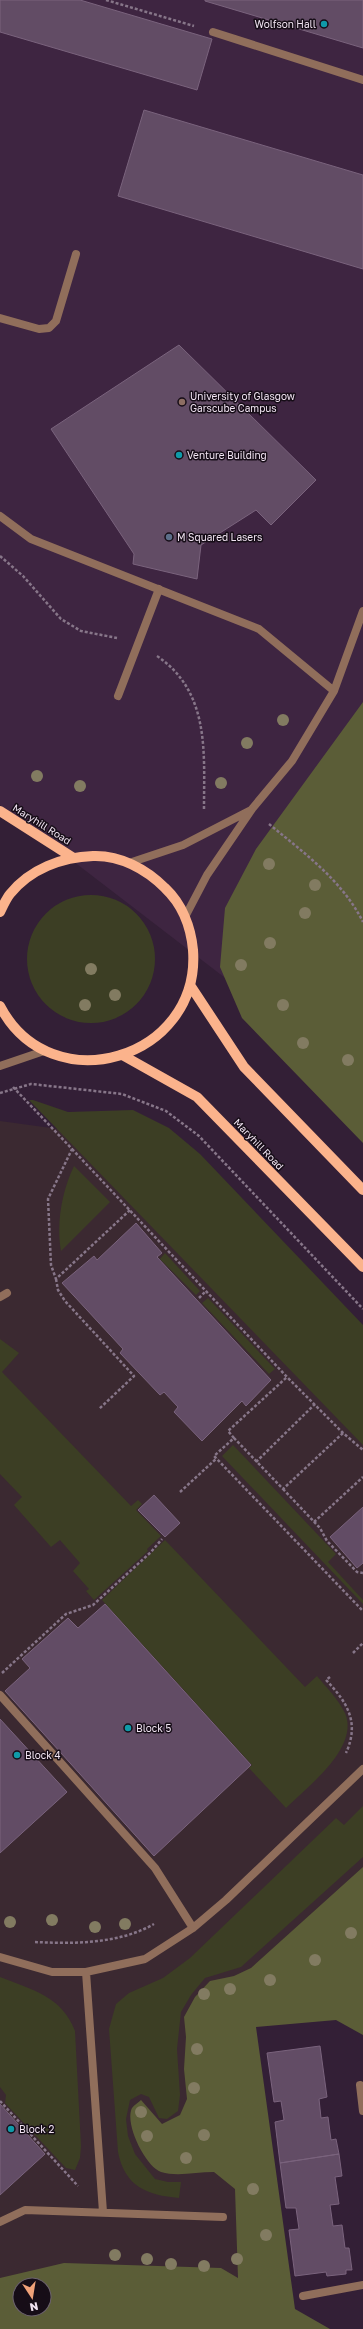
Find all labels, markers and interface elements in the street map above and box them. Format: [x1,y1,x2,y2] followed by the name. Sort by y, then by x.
[255,18,316,30] place label: Wolfson Hall
[319,19,329,29] marker: Wolfson Hall
[190,390,295,414] place label: University of Glasgow Garscube Campus
[177,397,187,407] marker: University of Glasgow Garscube Campus
[187,449,267,461] place label: Venture Building
[174,450,184,460] marker: Venture Building
[177,531,262,543] place label: M Squared Lasers
[164,532,174,542] marker: M Squared Lasers
[11,801,73,847] street label: Maryhill Road
[232,1116,286,1172] street label: Maryhill Road
[136,1722,171,1734] place label: Block 5
[123,1723,133,1733] marker: Block 5
[25,1749,61,1761] place label: Block 4
[12,1750,22,1760] marker: Block 4
[19,2123,54,2135] place label: Block 2
[6,2124,16,2134] marker: Block 2
[12,2277,52,2317] north arrow
[29,2300,40,2314] text: N

